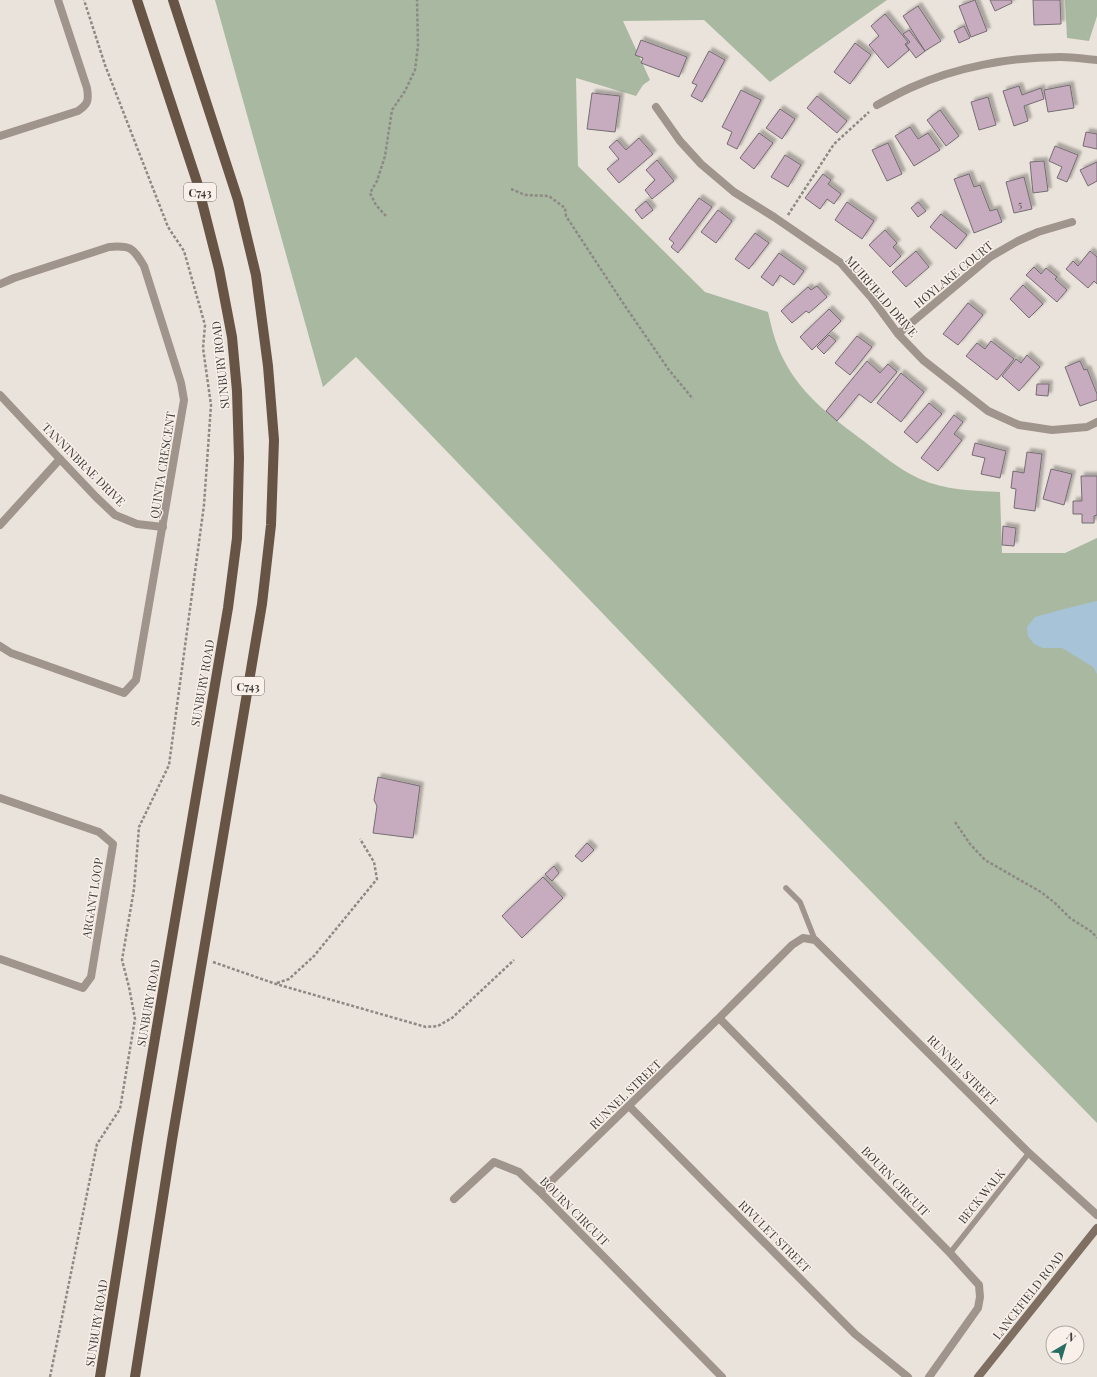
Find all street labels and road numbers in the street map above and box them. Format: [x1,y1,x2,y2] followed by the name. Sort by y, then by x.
[184,183,216,201] road number: C743
[910,237,996,311] street label: HOYLAKE COURT
[842,252,922,340] street label: MUIRFIELD DRIVE
[207,320,233,410] street label: SUNBURY ROAD
[146,410,178,520] street label: QUINTA CRESCENT
[39,419,129,509] street label: TANNINBRAE DRIVE
[186,638,218,728] street label: SUNBURY ROAD
[232,677,264,695] road number: C743
[78,857,106,940] street label: ARGANT LOOP
[132,958,164,1048] street label: SUNBURY ROAD
[924,1031,1002,1109] street label: RUNNEL STREET
[586,1055,665,1132] street label: RUNNEL STREET
[858,1142,934,1220] street label: BOURN CIRCUIT
[954,1165,1008,1227] street label: BECK WALK
[537,1173,613,1249] street label: BOURN CIRCUIT
[735,1196,815,1276] street label: RIVULET STREET
[989,1247,1068,1342] street label: LANCEFIELD ROAD
[81,1278,111,1368] street label: SUNBURY ROAD

